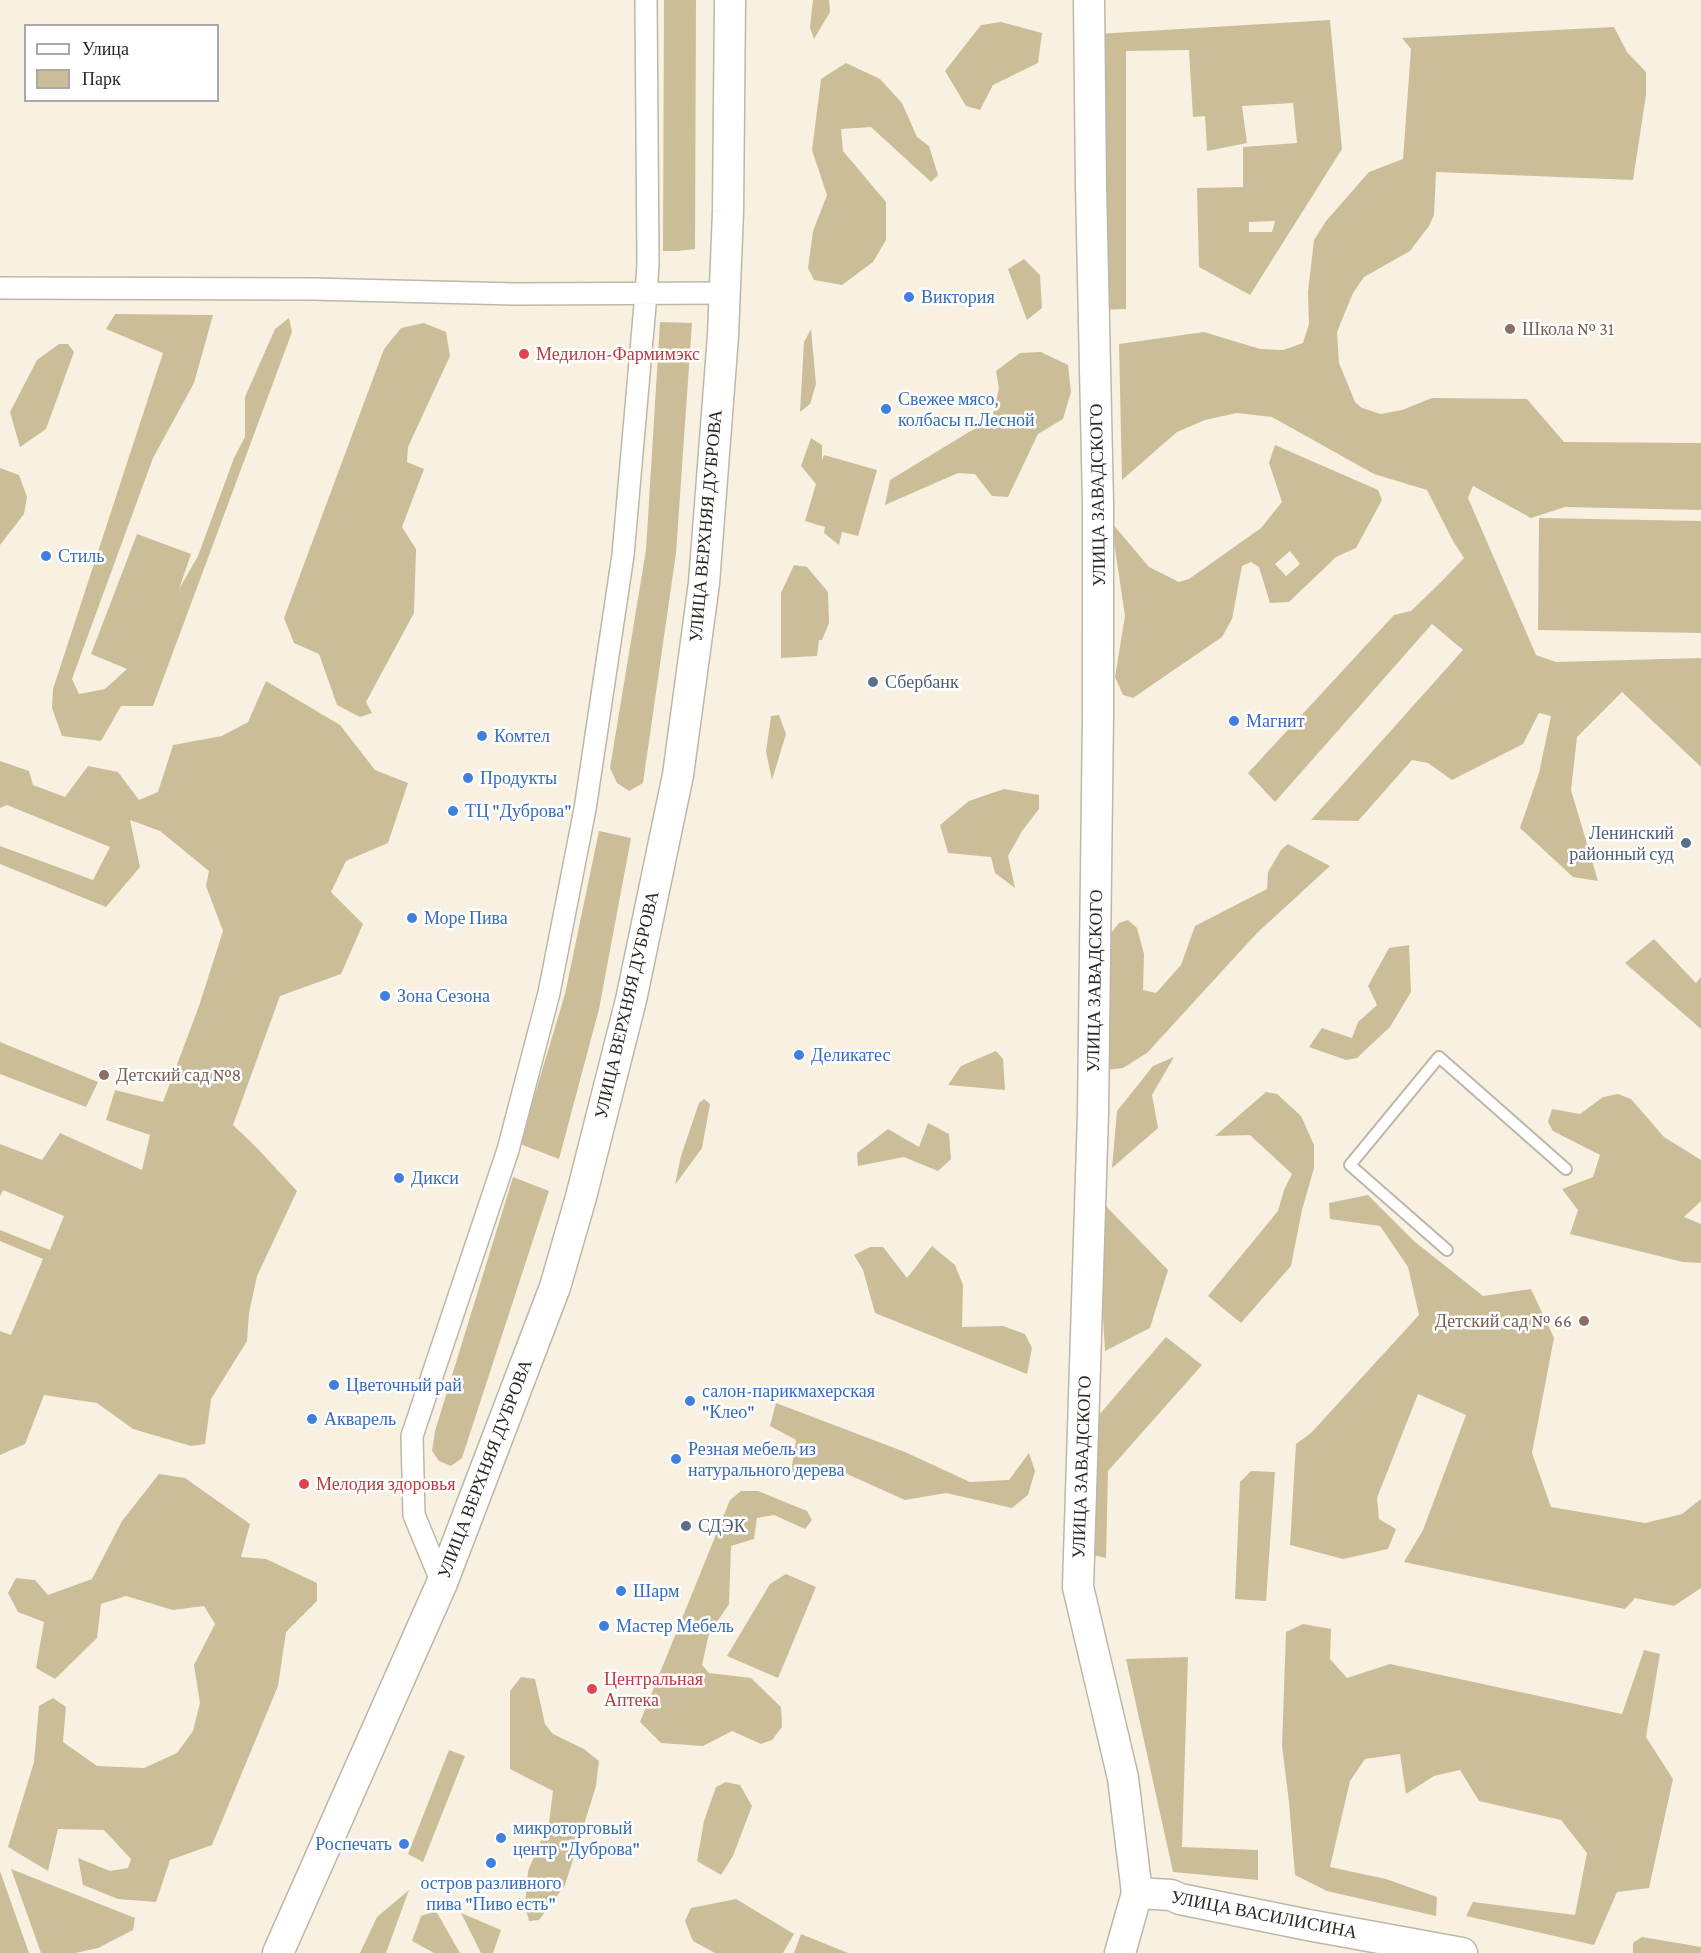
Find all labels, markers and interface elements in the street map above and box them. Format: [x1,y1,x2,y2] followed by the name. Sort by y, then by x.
[24,24,219,102] legend
[82,39,129,59] text: Улица
[82,69,121,89] text: Парк
[921,286,995,308] place label: Виктория
[902,290,916,304] marker: Виктория
[1522,318,1614,340] place label: Школа № 31
[1503,322,1517,336] marker: Школа № 31
[536,343,700,365] place label: Медилон-Фармимэкс
[517,347,531,361] marker: Медилон-Фармимэкс
[898,388,1035,430] place label: Свежее мясо, колбасы п.Лесной
[879,402,893,416] marker: Свежее мясо, колбасы п.Лесной
[1086,403,1110,587] street label: УЛИЦА ЗАВАДСКОГО
[685,409,727,643] street label: УЛИЦА ВЕРХНЯЯ ДУБРОВА
[58,545,104,567] place label: Стиль
[39,549,53,563] marker: Стиль
[885,671,959,693] place label: Сбербанк
[866,675,880,689] marker: Сбербанк
[1246,710,1305,732] place label: Магнит
[1227,714,1241,728] marker: Магнит
[494,725,550,747] place label: Комтел
[475,729,489,743] marker: Комтел
[480,767,557,789] place label: Продукты
[461,771,475,785] marker: Продукты
[465,800,572,822] place label: ТЦ "Дуброва"
[446,804,460,818] marker: ТЦ "Дуброва"
[1569,822,1674,864] place label: Ленинский районный суд
[1679,836,1693,850] marker: Ленинский районный суд
[590,889,664,1121] street label: УЛИЦА ВЕРХНЯЯ ДУБРОВА
[1083,889,1107,1073] street label: УЛИЦА ЗАВАДСКОГО
[424,907,508,929] place label: Море Пива
[405,911,419,925] marker: Море Пива
[397,985,490,1007] place label: Зона Сезона
[378,989,392,1003] marker: Зона Сезона
[811,1044,890,1066] place label: Деликатес
[792,1048,806,1062] marker: Деликатес
[116,1064,241,1086] place label: Детский сад №8
[97,1068,111,1082] marker: Детский сад №8
[411,1167,459,1189] place label: Дикси
[392,1171,406,1185] marker: Дикси
[1435,1310,1572,1332] place label: Детский сад № 66
[1577,1314,1591,1328] marker: Детский сад № 66
[433,1356,537,1582] street label: УЛИЦА ВЕРХНЯЯ ДУБРОВА
[346,1374,462,1396] place label: Цветочный рай
[1068,1375,1096,1559] street label: УЛИЦА ЗАВАДСКОГО
[327,1378,341,1392] marker: Цветочный рай
[702,1380,875,1422] place label: салон-парикмахерская "Клео"
[683,1394,697,1408] marker: салон-парикмахерская "Клео"
[324,1408,396,1430] place label: Акварель
[305,1412,319,1426] marker: Акварель
[688,1438,844,1480] place label: Резная мебель из натурального дерева
[669,1452,683,1466] marker: Резная мебель из натурального дерева
[316,1473,456,1495] place label: Мелодия здоровья
[297,1477,311,1491] marker: Мелодия здоровья
[698,1515,746,1537] place label: СДЭК
[679,1519,693,1533] marker: СДЭК
[633,1580,679,1602] place label: Шарм
[614,1584,628,1598] marker: Шарм
[616,1615,734,1637] place label: Мастер Мебель
[597,1619,611,1633] marker: Мастер Мебель
[604,1668,703,1710] place label: Центральная Аптека
[585,1682,599,1696] marker: Центральная Аптека
[513,1817,640,1860] place label: микроторговый центр "Дуброва"
[494,1831,508,1845] marker: микроторговый центр "Дуброва"
[315,1833,392,1855] place label: Роспечать
[397,1837,411,1851] marker: Роспечать
[484,1856,498,1870] marker: остров разливного пива "Пиво есть"
[420,1872,562,1914] place label: остров разливного пива "Пиво есть"
[1169,1886,1359,1944] street label: УЛИЦА ВАСИЛИСИНА

